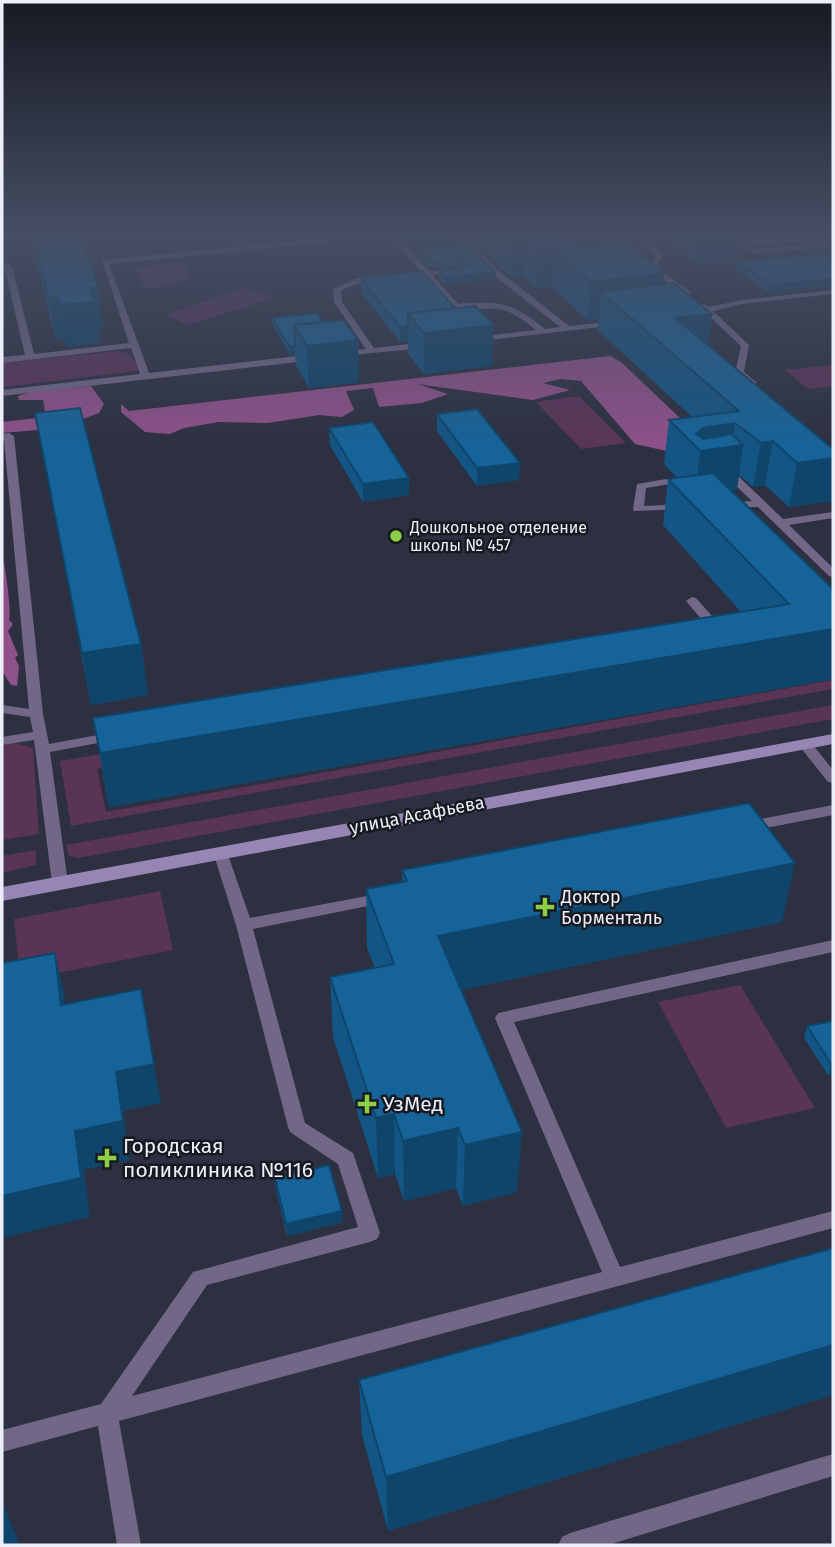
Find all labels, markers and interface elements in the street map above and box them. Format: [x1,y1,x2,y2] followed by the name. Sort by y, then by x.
[409,518,587,555] place label: Дошкольное отделение школы № 457
[388,528,404,544] marker: Дошкольное отделение школы № 457
[348,791,486,839] street label: улица Асафьева
[560,886,662,929] place label: Доктор Борменталь
[535,897,555,917] marker: Доктор Борменталь
[383,1091,443,1117] place label: УзМед
[357,1094,377,1114] marker: УзМед
[123,1133,313,1183] place label: Городская поликлиника №116
[97,1148,117,1168] marker: Городская поликлиника №116

